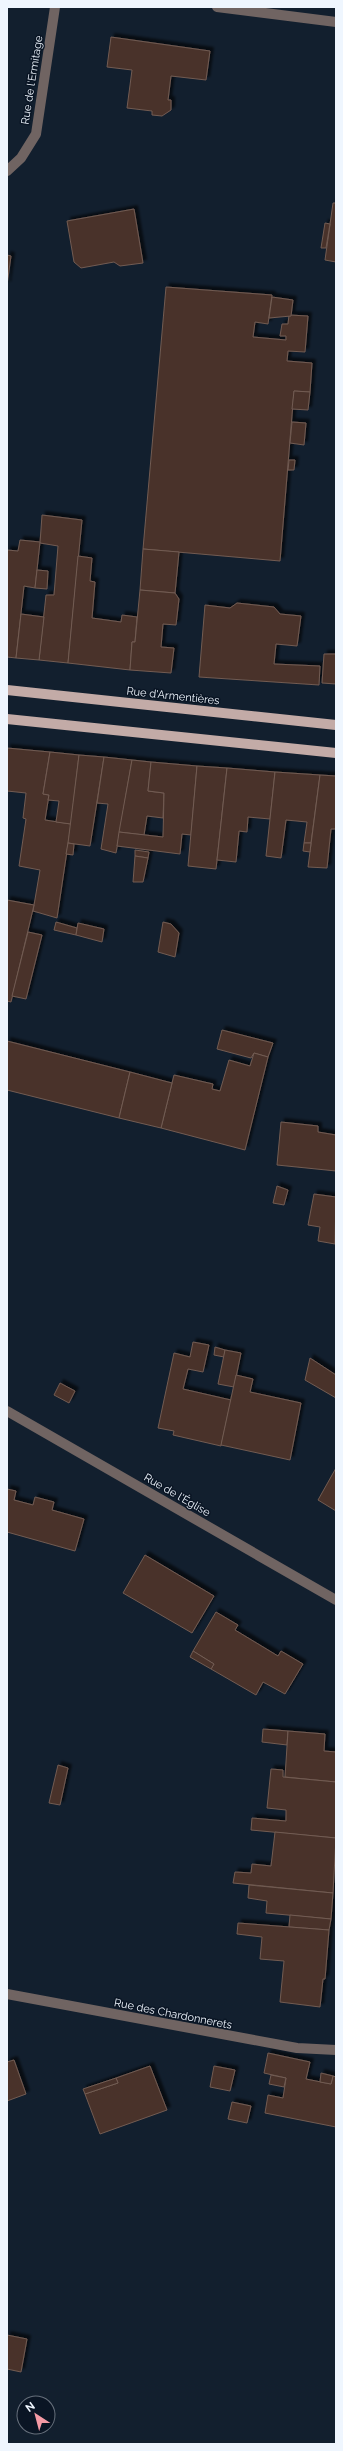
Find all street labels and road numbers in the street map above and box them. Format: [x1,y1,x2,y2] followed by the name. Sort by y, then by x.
[19,34,46,125] street label: Rue de l'Ermitage
[126,685,220,707] street label: Rue d'Armentières
[141,1470,213,1520] street label: Rue de l'Église
[113,1996,233,2032] street label: Rue des Chardonnerets

